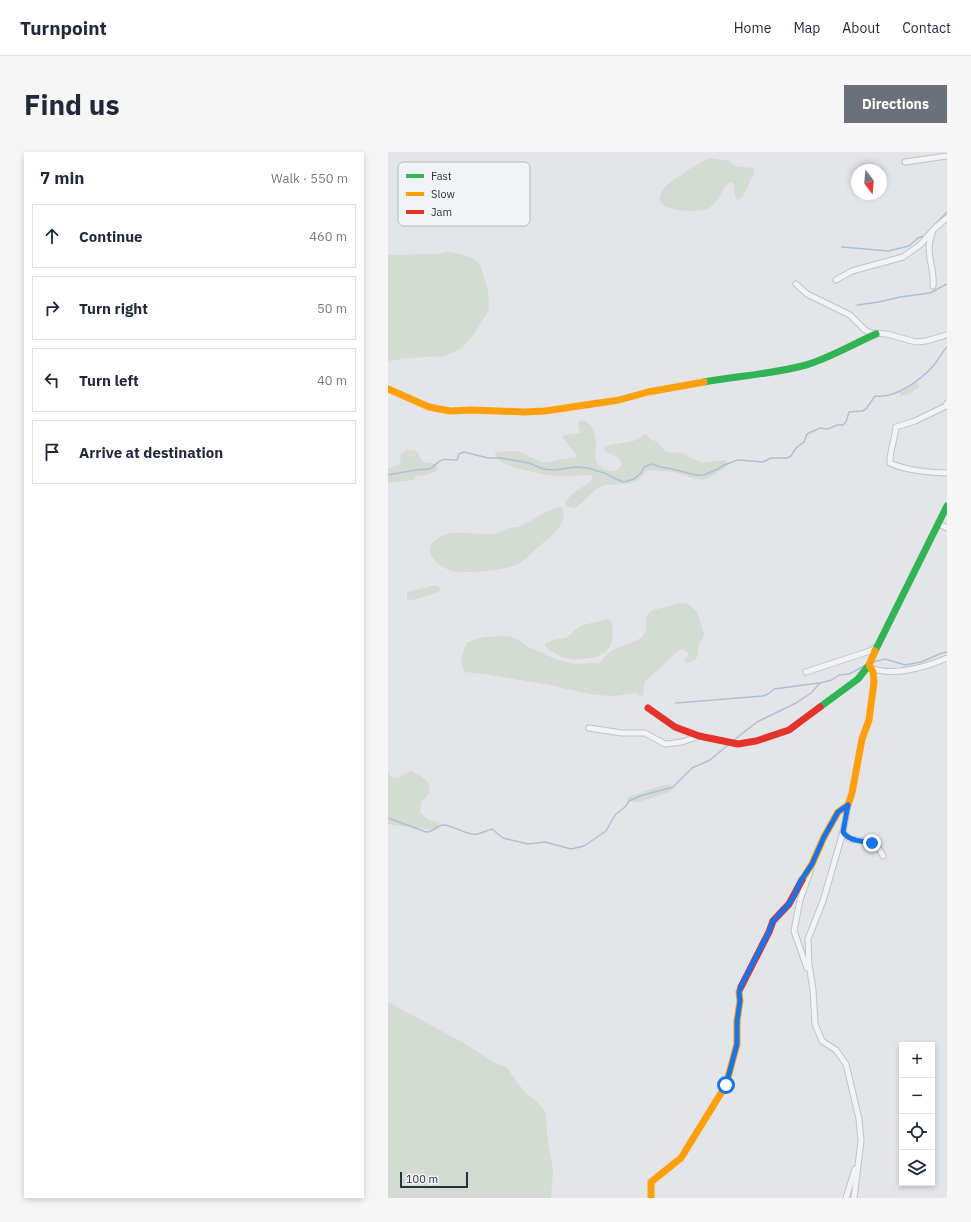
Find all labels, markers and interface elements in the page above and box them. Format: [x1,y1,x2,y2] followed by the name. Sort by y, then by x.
[20,16,107,40] text: Turnpoint
[734,19,771,37] text: Home
[793,19,820,37] text: Map
[842,19,880,37] text: About
[902,19,951,37] text: Contact
[844,85,947,123] button: Directions
[24,86,120,123] text: Find us
[398,162,530,226] legend
[851,164,887,200] north arrow
[40,167,84,189] text: 7 min
[431,169,452,183] text: Fast
[271,170,348,187] text: Walk · 550 m
[431,187,455,201] text: Slow
[431,205,452,219] text: Jam
[41,225,63,247] icon: ahead
[79,227,143,246] text: Continue
[309,228,347,245] text: 460 m
[41,297,63,319] icon: right
[79,299,148,318] text: Turn right
[317,300,347,317] text: 50 m
[41,369,63,391] icon: left
[79,371,139,390] text: Turn left
[317,372,347,389] text: 40 m
[41,441,63,463] icon: arrive
[79,443,223,462] text: Arrive at destination
[863,834,881,852] route end
[899,1042,935,1186] map controls
[899,1042,935,1078] button: +
[717,1076,735,1094] route start
[899,1078,935,1114] button: −
[899,1114,935,1150] button: locate
[899,1150,935,1186] button: layers
[400,1170,468,1189] scale bar
[406,1172,438,1186] text: 100 m

